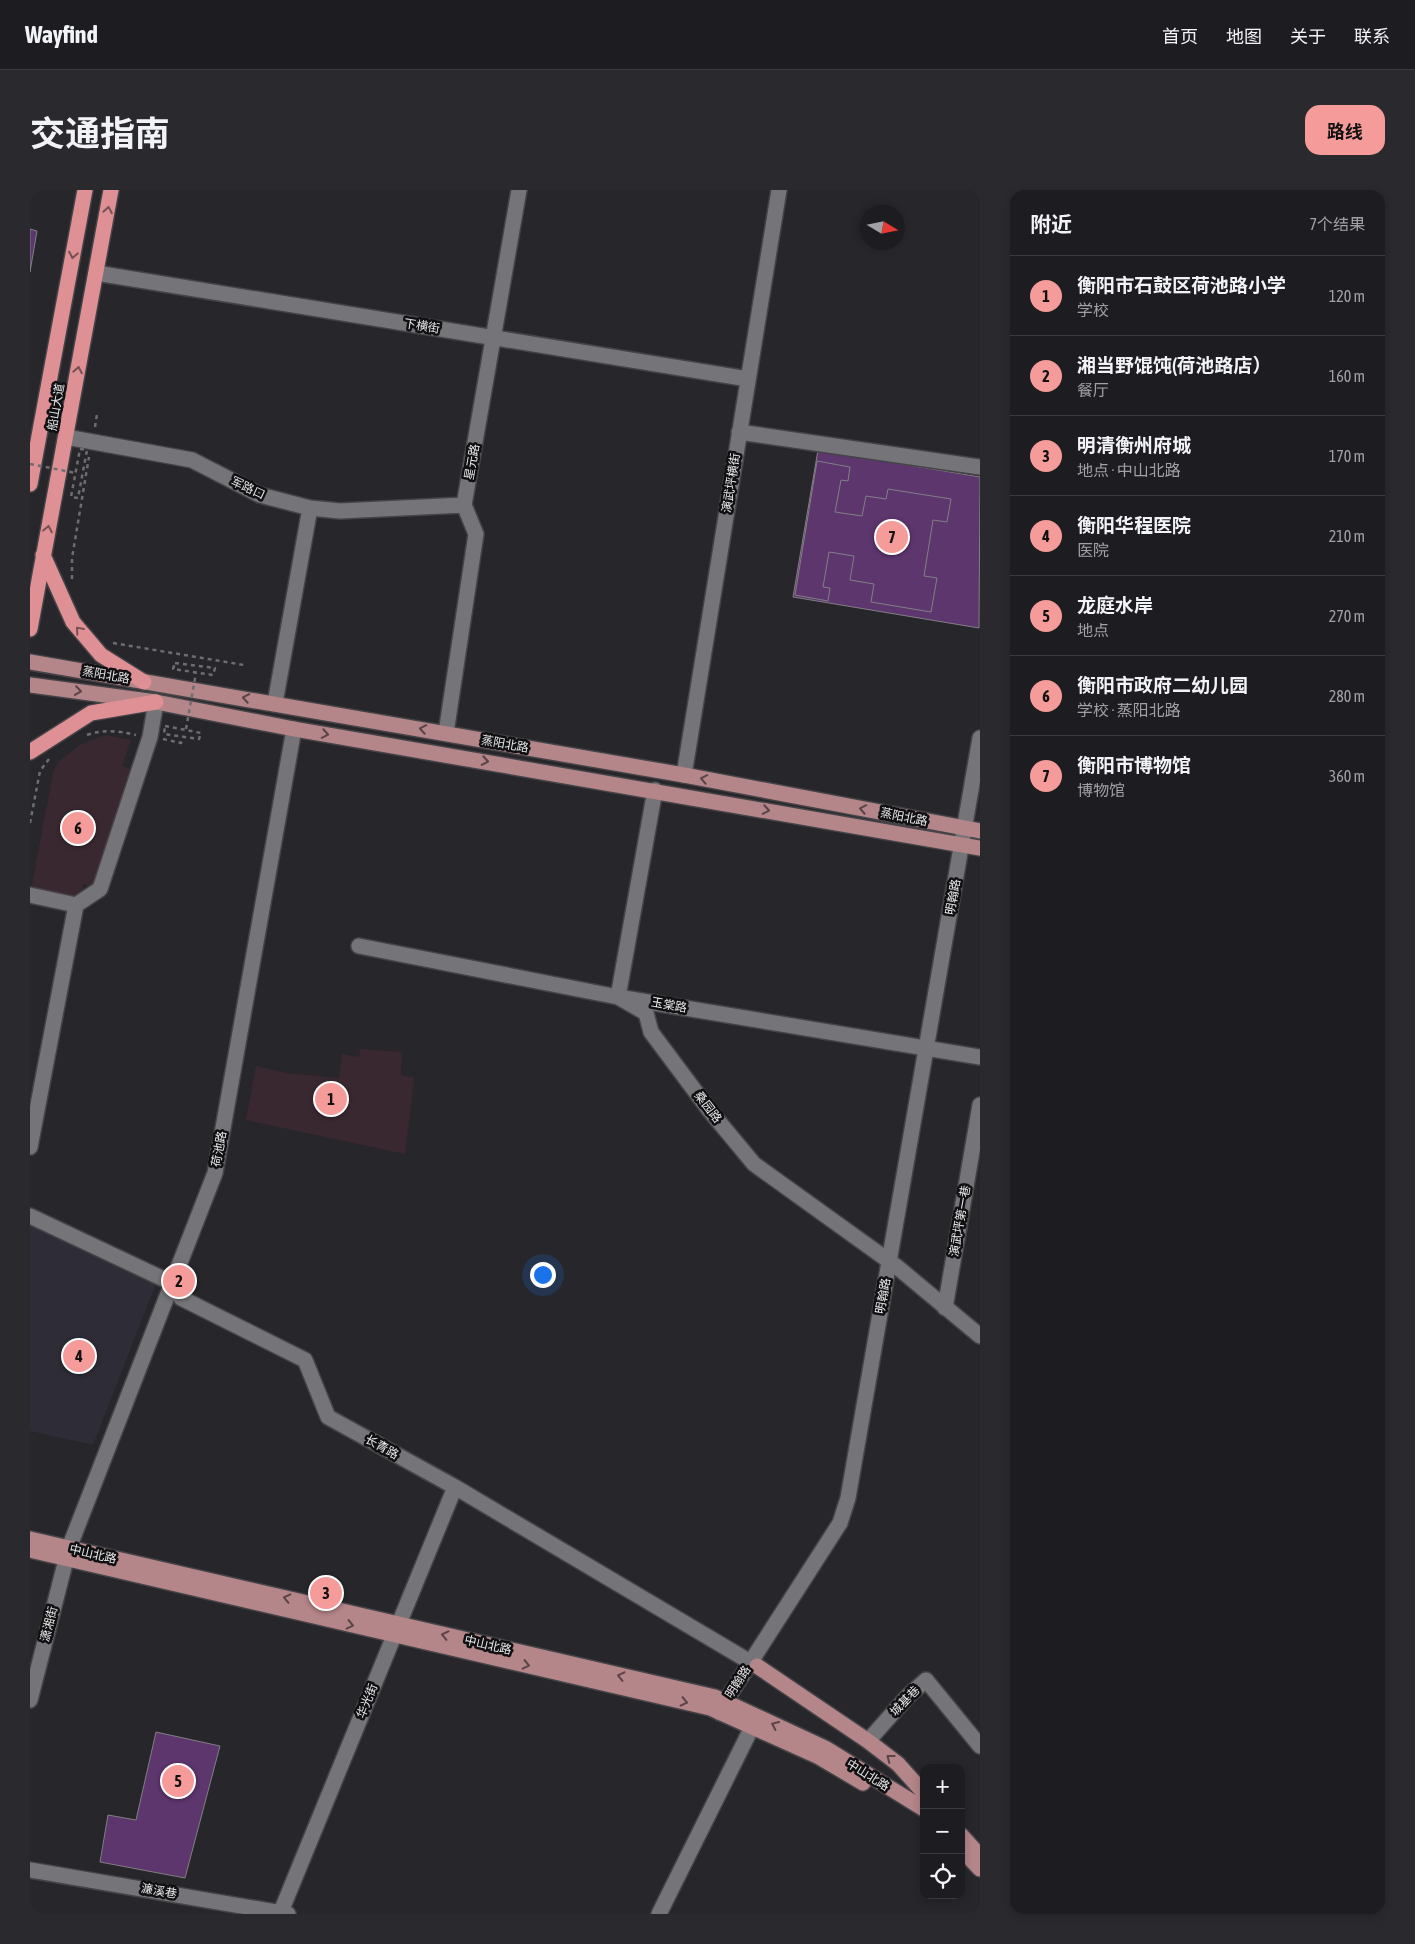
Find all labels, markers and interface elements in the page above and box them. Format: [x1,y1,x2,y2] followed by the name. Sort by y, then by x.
[25,21,98,48] text: Wayfind
[1162,26,1198,47] text: 首页
[1226,26,1262,47] text: 地图
[1290,26,1326,47] text: 关于
[1354,26,1390,47] text: 联系
[1305,105,1385,155] button: 路线
[30,113,170,153] text: 交通指南
[860,205,905,250] north arrow
[102,206,112,214] one-way arrow
[1030,212,1072,236] text: 附近
[1309,215,1365,233] text: 7个结果
[68,251,79,260] one-way arrow
[1077,274,1286,296] text: 衡阳市石鼓区荷池路小学
[1042,287,1050,305] text: 1
[1329,287,1365,305] text: 120 m
[1077,301,1109,319] text: 学校
[403,316,441,336] street label: 下横街
[1077,354,1272,376] text: 湘当野馄饨(荷池路店）
[73,365,83,374] one-way arrow
[1042,367,1050,385] text: 2
[1329,367,1365,385] text: 160 m
[1077,381,1109,399] text: 餐厅
[45,382,67,432] street label: 船山大道
[1077,434,1191,456] text: 明清衡州府城
[462,443,482,481] street label: 星元路
[1042,447,1050,465] text: 3
[1329,447,1365,465] text: 170 m
[719,452,743,514] street label: 演武坪横街
[1077,461,1181,479] text: 地点 · 中山北路
[229,474,267,502] street label: 军路口
[1077,514,1191,536] text: 衡阳华程医院
[876,518,908,556] pin: 7
[42,525,52,534] one-way arrow
[1042,527,1050,545] text: 4
[1329,527,1365,545] text: 210 m
[1077,541,1109,559] text: 医院
[1077,594,1153,616] text: 龙庭水岸
[1042,607,1050,625] text: 5
[1329,607,1365,625] text: 270 m
[1077,621,1109,639] text: 地点
[76,626,85,635] one-way arrow
[81,664,131,686] street label: 蒸阳北路
[1077,674,1248,696] text: 衡阳市政府二幼儿园
[74,686,83,696] one-way arrow
[1042,687,1050,705] text: 6
[1329,687,1365,705] text: 280 m
[241,694,250,704] one-way arrow
[1077,701,1181,719] text: 学校 · 蒸阳北路
[419,725,427,735] one-way arrow
[320,728,329,738] one-way arrow
[480,733,530,755] street label: 蒸阳北路
[1077,754,1191,776] text: 衡阳市博物馆
[480,756,489,766] one-way arrow
[1042,767,1050,785] text: 7
[1329,767,1365,785] text: 360 m
[699,774,708,785] one-way arrow
[1077,781,1125,799] text: 博物馆
[761,804,770,814] one-way arrow
[859,804,868,815] one-way arrow
[879,806,929,828] street label: 蒸阳北路
[62,809,94,847] pin: 6
[943,878,963,916] street label: 明翰路
[650,995,688,1015] street label: 玉棠路
[315,1080,347,1118] pin: 1
[691,1089,725,1125] street label: 桑园路
[209,1130,229,1168] street label: 荷池路
[947,1184,973,1258] street label: 演武坪第一巷
[163,1262,195,1300] pin: 2
[530,1262,556,1288] your location
[873,1277,893,1315] street label: 明翰路
[63,1337,95,1375] pin: 4
[363,1432,401,1462] street label: 长青路
[68,1542,118,1566] street label: 中山北路
[310,1574,342,1612] pin: 3
[283,1593,292,1604] one-way arrow
[38,1605,60,1643] street label: 潇湘街
[346,1619,355,1630] one-way arrow
[441,1630,450,1641] one-way arrow
[463,1633,513,1657] street label: 中山北路
[521,1659,530,1670] one-way arrow
[722,1663,754,1701] street label: 明翰路
[616,1671,625,1682] one-way arrow
[354,1682,380,1720] street label: 华光街
[887,1683,923,1719] street label: 城基巷
[679,1696,688,1707] one-way arrow
[771,1720,780,1731] one-way arrow
[844,1756,892,1794] street label: 中山北路
[887,1756,896,1764] one-way arrow
[162,1762,194,1800] pin: 5
[920,1764,965,1899] map controls
[920,1764,965,1809] button: +
[920,1809,965,1854] button: −
[920,1854,965,1899] button: locate
[140,1881,178,1901] street label: 濂溪巷

